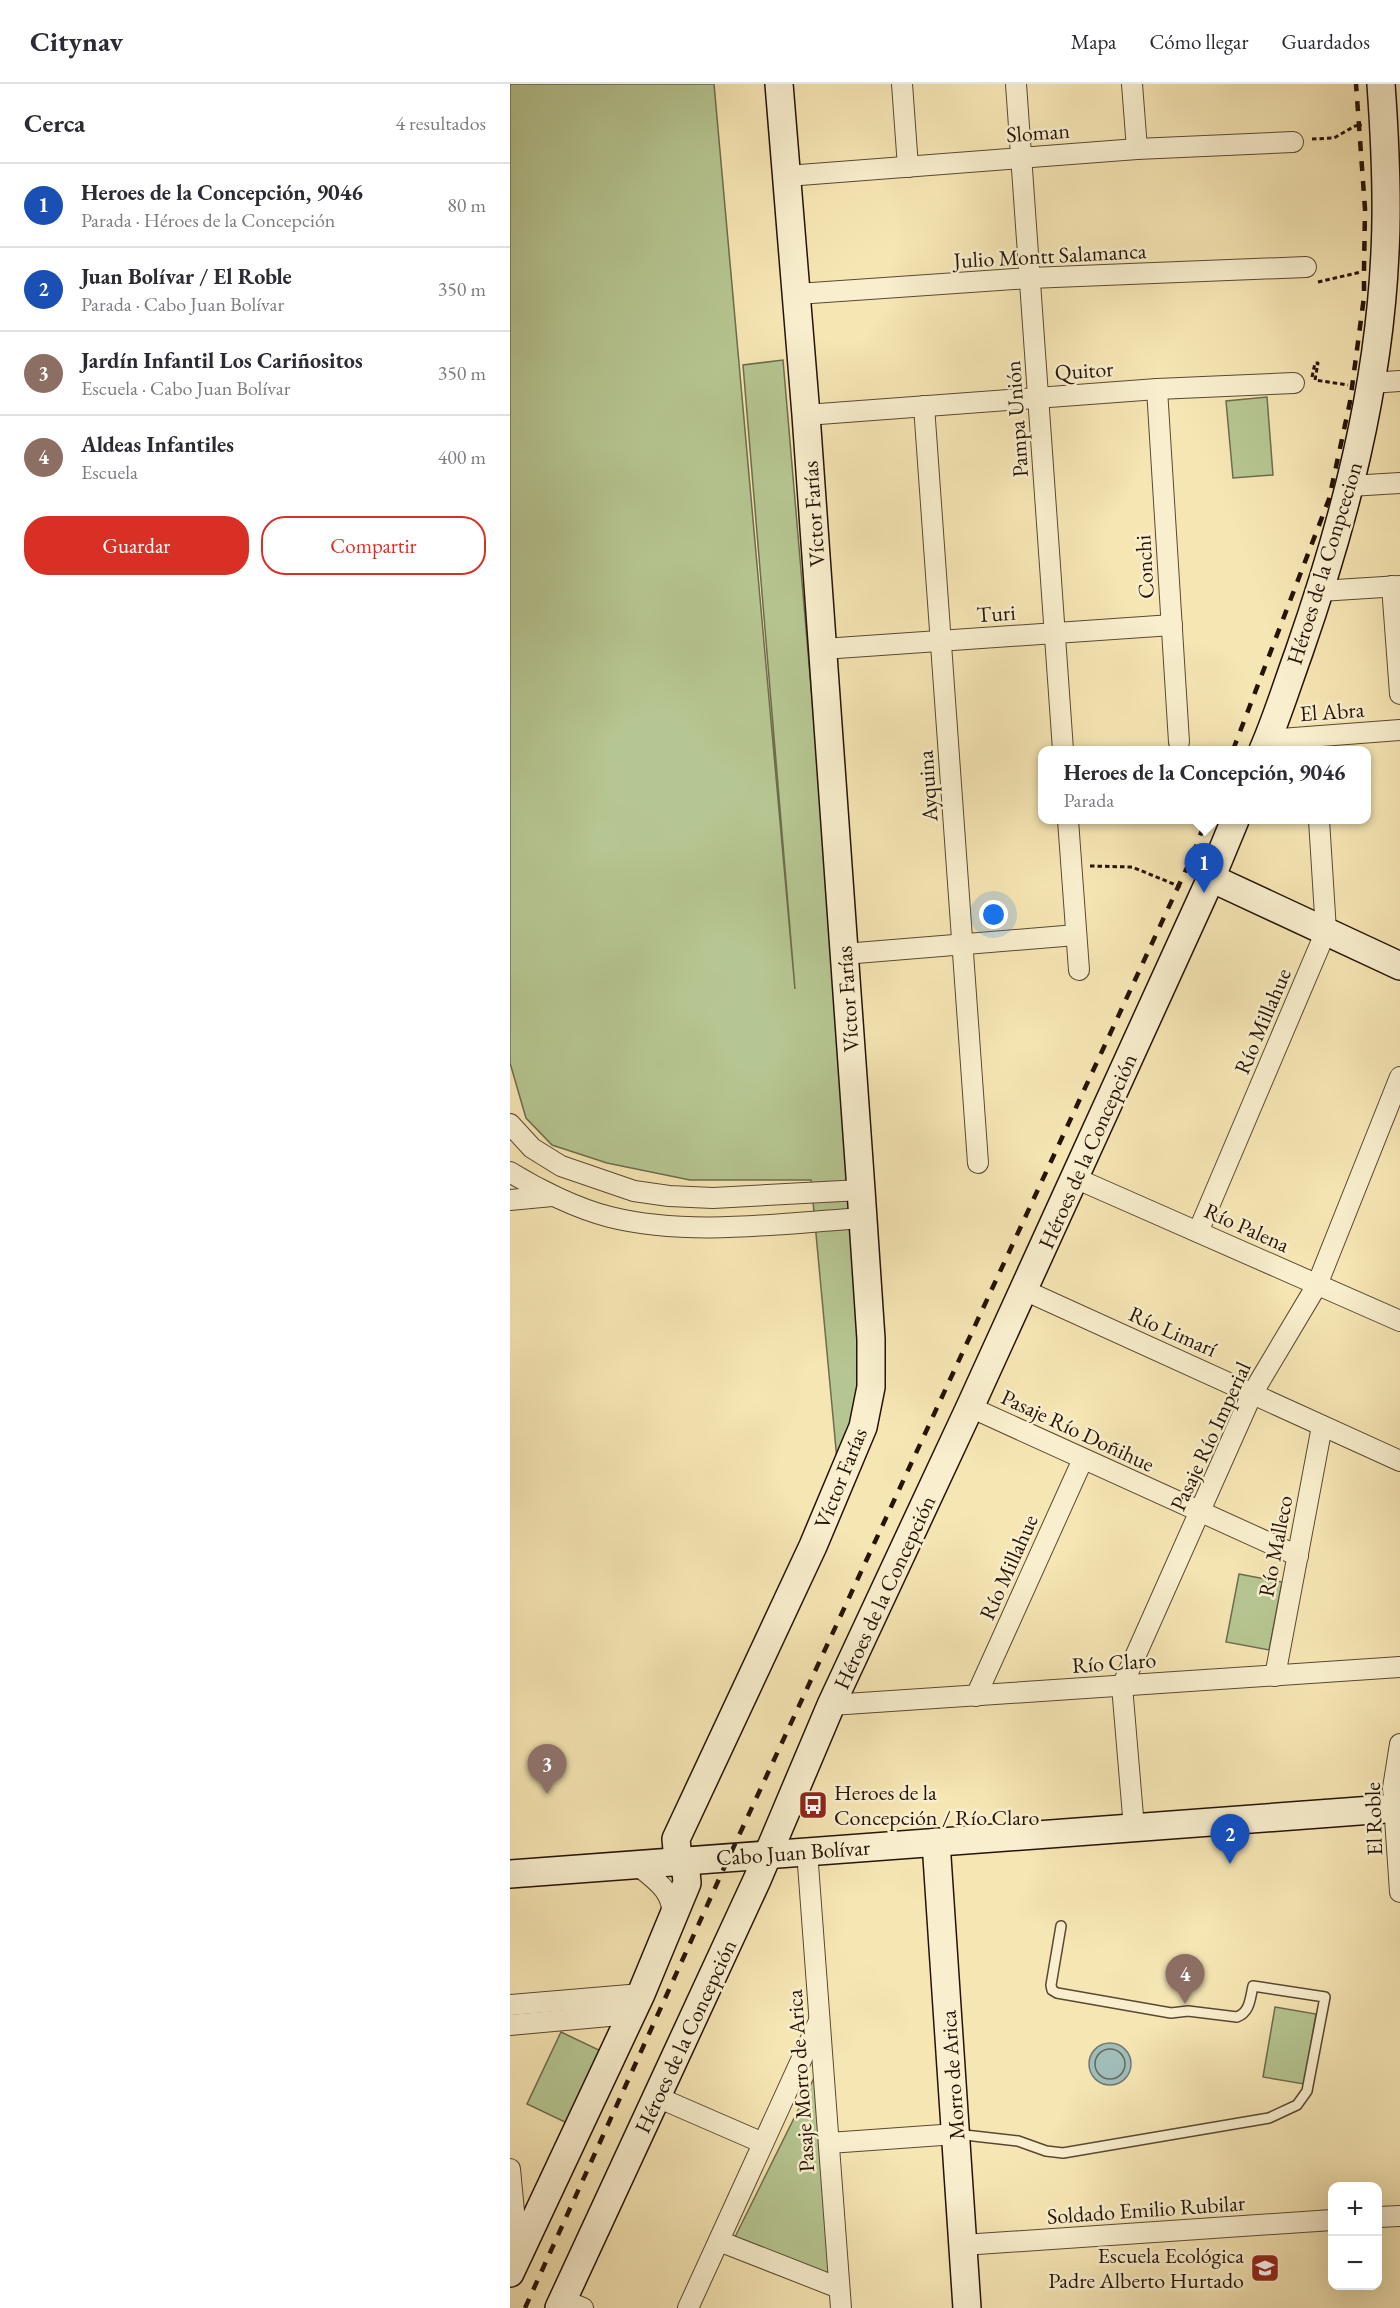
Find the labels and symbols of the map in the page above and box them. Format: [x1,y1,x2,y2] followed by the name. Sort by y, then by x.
[1005,116,1071,149] street label: Sloman
[951,236,1147,275] street label: Julio Montt Salamanca
[1054,354,1115,387] street label: Quitor
[998,359,1035,478] street label: Pampa Unión
[1280,458,1369,668] street label: Héroes de la Conpcecion
[795,460,832,568] street label: Víctor Farías
[1128,534,1161,600] street label: Conchi
[976,598,1017,629] street label: Turi
[1299,695,1366,728] street label: El Abra
[911,749,945,824] street label: Ayquina
[1184,844,1224,893] pin: 1
[979,900,1008,929] your location
[829,945,866,1053] street label: Víctor Farías
[1227,963,1298,1079] street label: Río Millahue
[1031,1049,1144,1253] street label: Héroes de la Concepción
[1200,1196,1294,1259] street label: Río Palena
[1124,1299,1222,1364] street label: Río Limarí
[1163,1357,1258,1515] street label: Pasaje Río Imperial
[997,1382,1159,1479] street label: Pasaje Río Doñihue
[807,1423,874,1533] street label: Víctor Farías
[827,1490,942,1694] street label: Héroes de la Concepción
[1251,1493,1300,1599] street label: Río Malleco
[972,1510,1045,1624] street label: Río Millahue
[1071,1645,1157,1680] street label: Río Claro
[528,1744,567,1794] pin: 3
[834,1778,1039,1832] place label: Heroes de la Concepción / Río Claro
[1358,1781,1389,1856] street label: El Roble
[797,1789,829,1821] bus stop icon: Heroes de la Concepción / Río Claro
[1210,1814,1250,1864] pin: 2
[715,1833,872,1872] street label: Cabo Juan Bolívar
[628,1934,743,2138] street label: Héroes de la Concepción
[1166,1954,1204,2004] pin: 4
[780,1988,821,2173] street label: Pasaje Morro de Arica
[933,2009,971,2141] street label: Morro de Arica
[1046,2188,1247,2231] street label: Soldado Emilio Rubilar
[1048,2241,1244,2295] place label: Escuela Ecológica Padre Alberto Hurtado
[1249,2252,1281,2284] school or university icon: Escuela Ecológica Padre Alberto Hurtado

